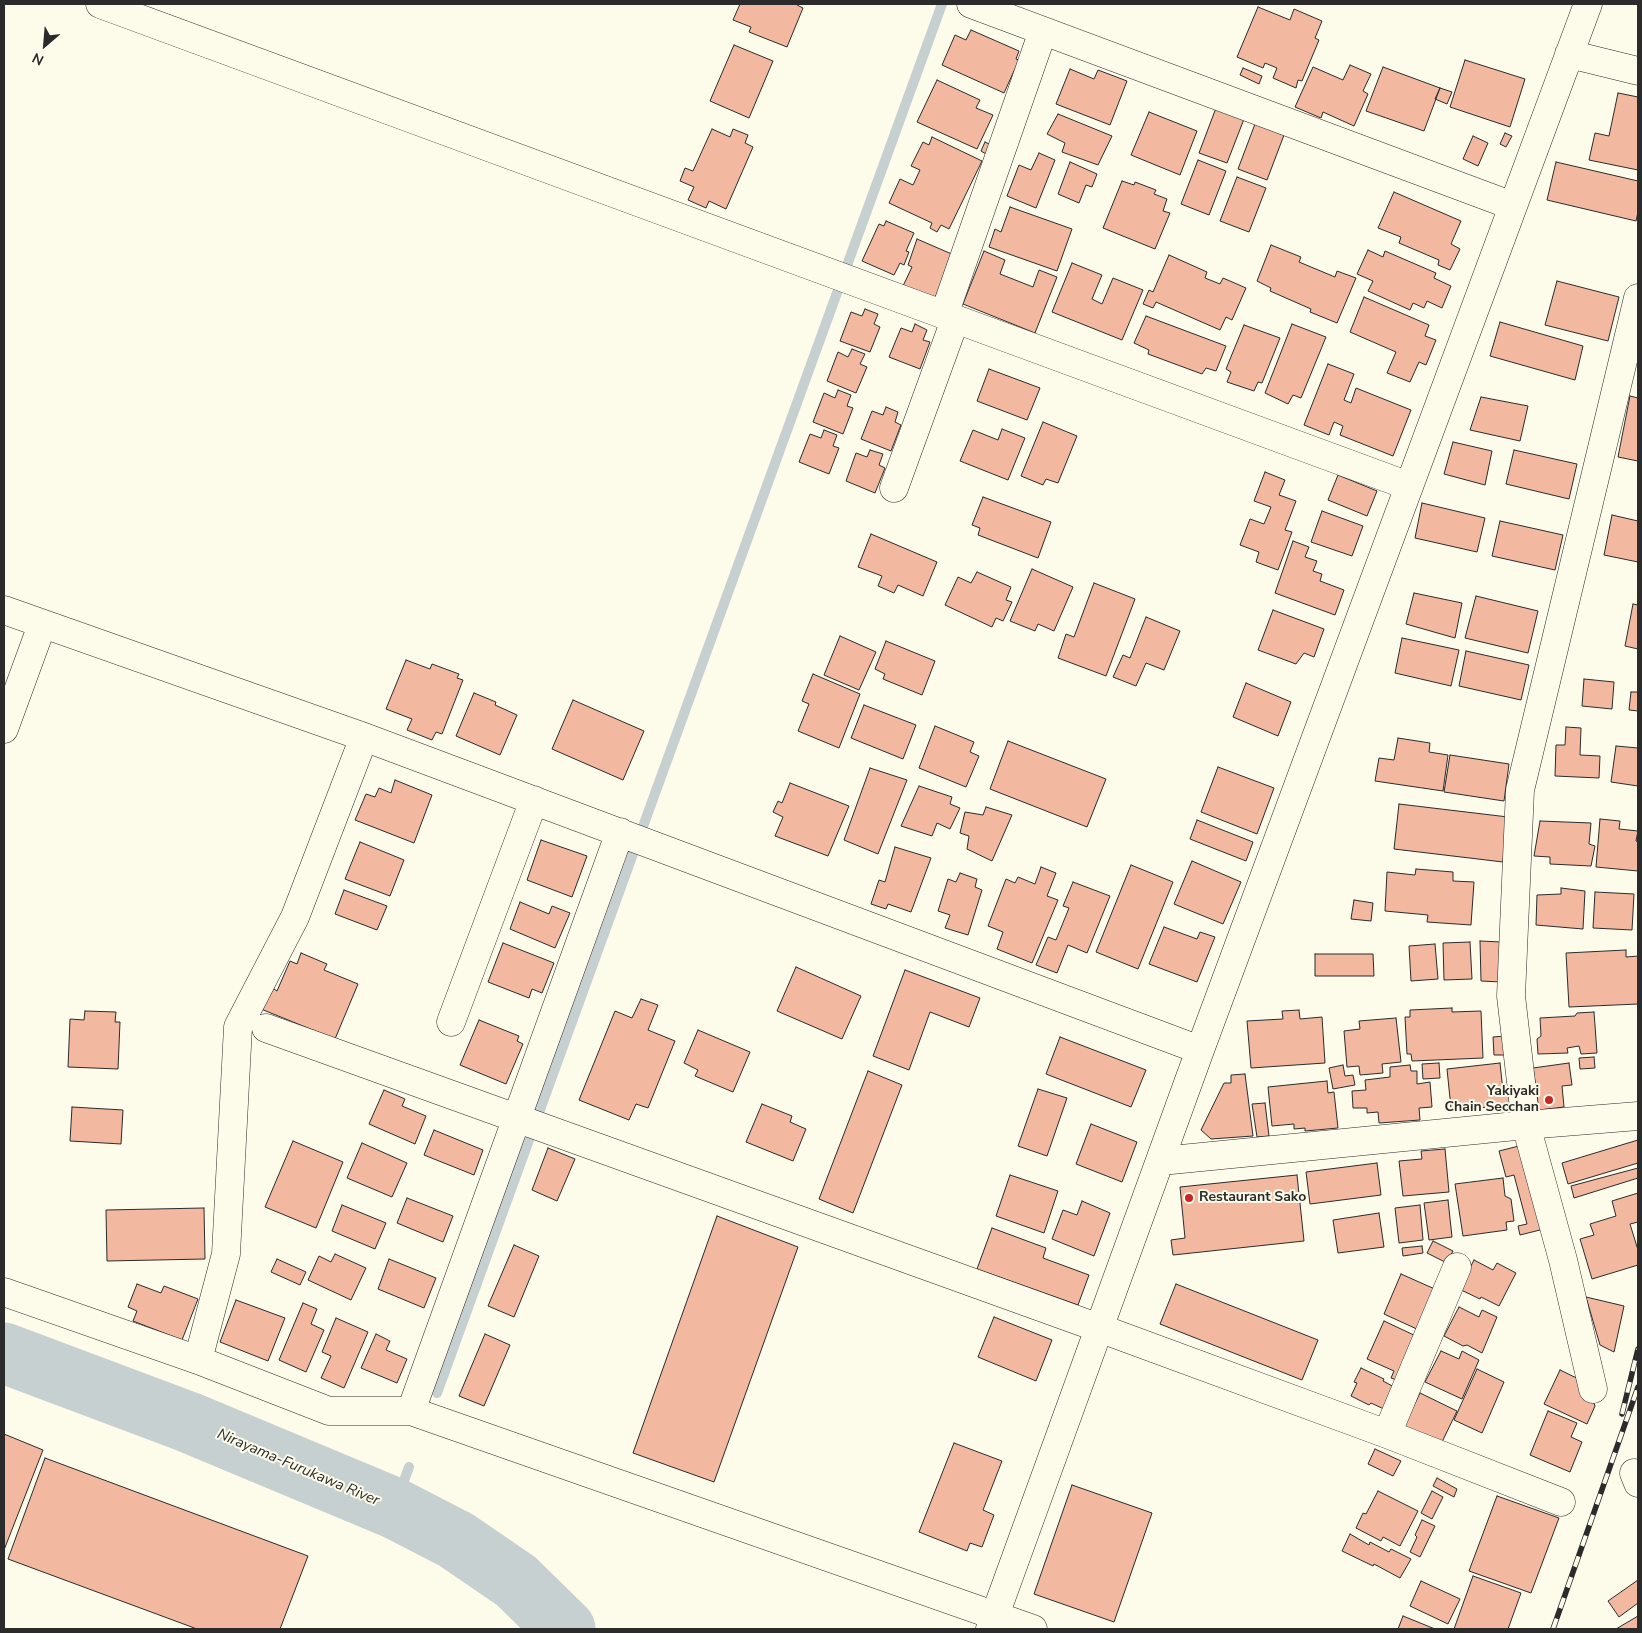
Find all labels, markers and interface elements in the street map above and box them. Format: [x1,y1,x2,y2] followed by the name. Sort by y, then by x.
[20,20,70,70] north arrow
[29,48,47,70] text: N
[1445,1084,1539,1116] place label: Yakiyaki Chain Secchan
[1543,1094,1555,1106] marker: Yakiyaki Chain Secchan
[1199,1190,1306,1206] place label: Restaurant Sako
[1183,1192,1195,1204] marker: Restaurant Sako
[214,1426,382,1510] water label: Nirayama-Furukawa River

